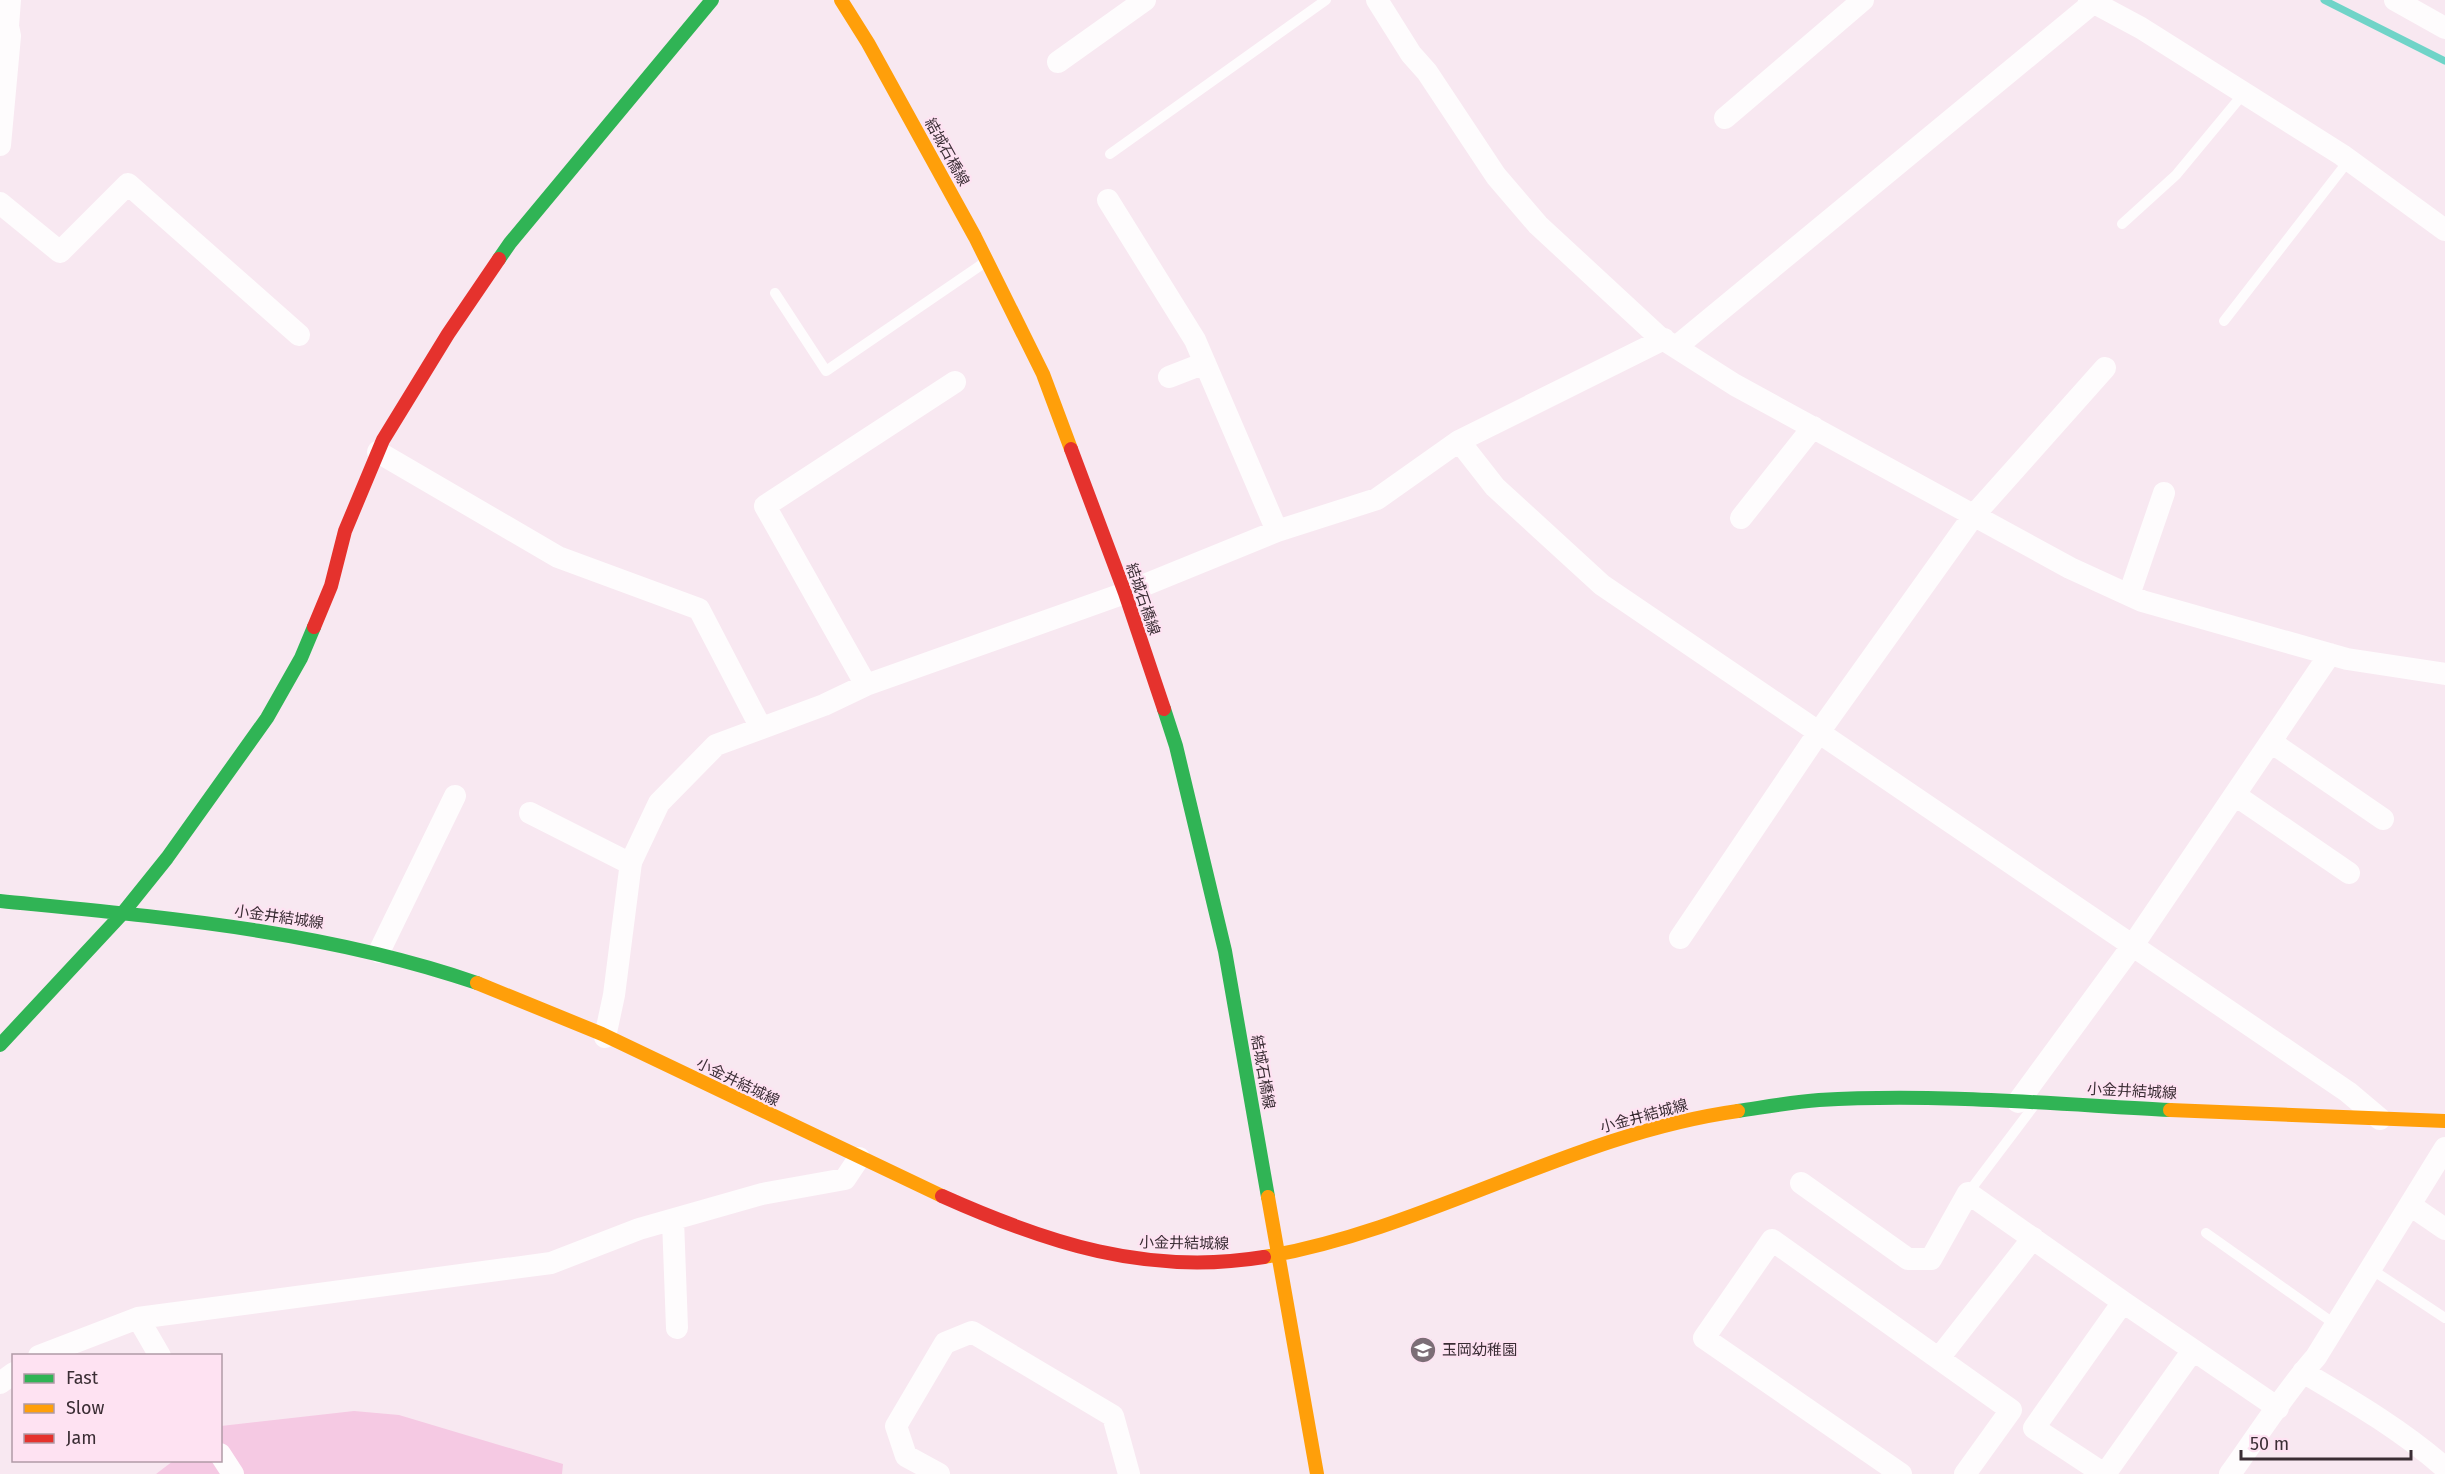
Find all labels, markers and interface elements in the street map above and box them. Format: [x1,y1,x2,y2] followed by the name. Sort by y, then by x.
[921,115,973,189] street label: 結城石橋線
[1122,561,1164,637] street label: 結城石橋線
[233,902,325,932] street label: 小金井結城線
[1248,1033,1278,1111] street label: 結城石橋線
[694,1054,782,1110] street label: 小金井結城線
[2087,1080,2177,1102] street label: 小金井結城線
[1598,1096,1690,1136] street label: 小金井結城線
[1139,1233,1229,1253] street label: 小金井結城線
[1408,1335,1438,1365] school or university icon: 玉岡幼稚園
[1442,1341,1517,1359] place label: 玉岡幼稚園
[12,1354,222,1462] legend
[66,1367,99,1389] text: Fast
[66,1397,105,1419] text: Slow
[2241,1423,2410,1461] scale bar
[66,1427,97,1449] text: Jam
[2250,1433,2289,1455] text: 50 m

